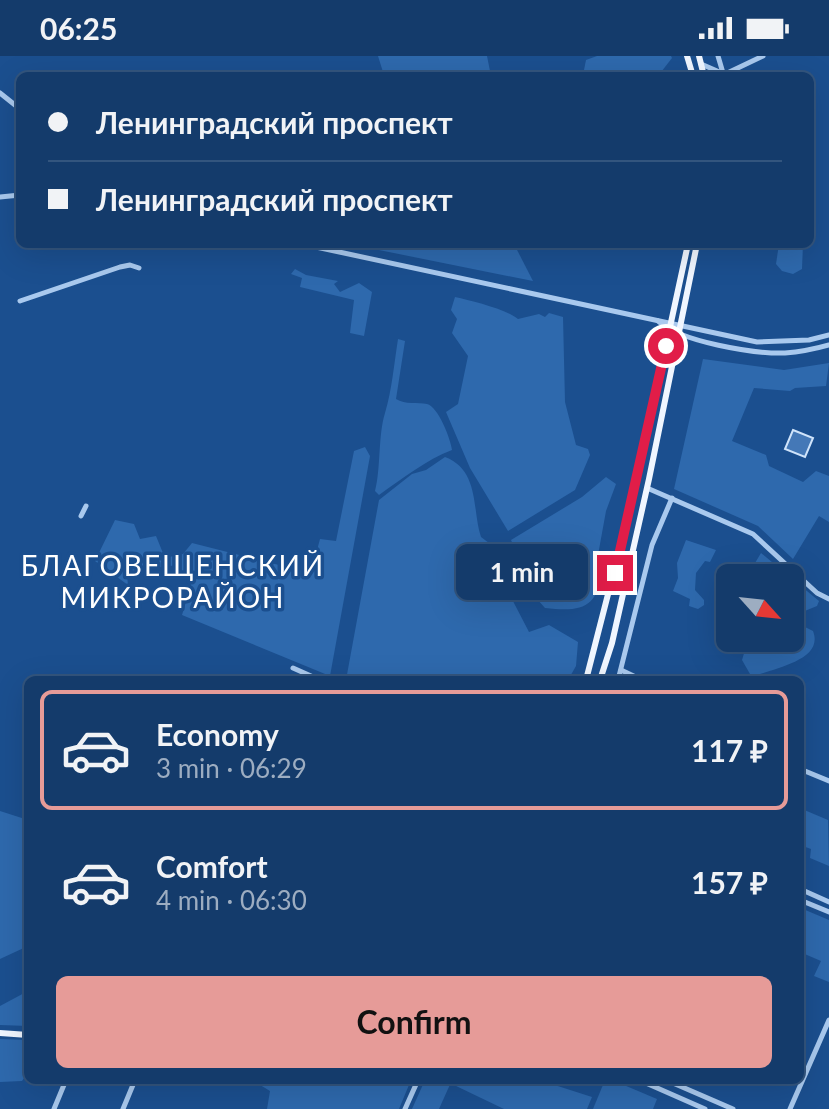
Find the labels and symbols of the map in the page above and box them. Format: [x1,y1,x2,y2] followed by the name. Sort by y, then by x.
[648,328,684,364] route start
[455,545,587,601] callout: 1 min
[21,548,325,614] district label: БЛАГОВЕЩЕНСКИЙ МИКРОРАЙОН
[597,555,633,591] route end
[716,564,804,652] north arrow

